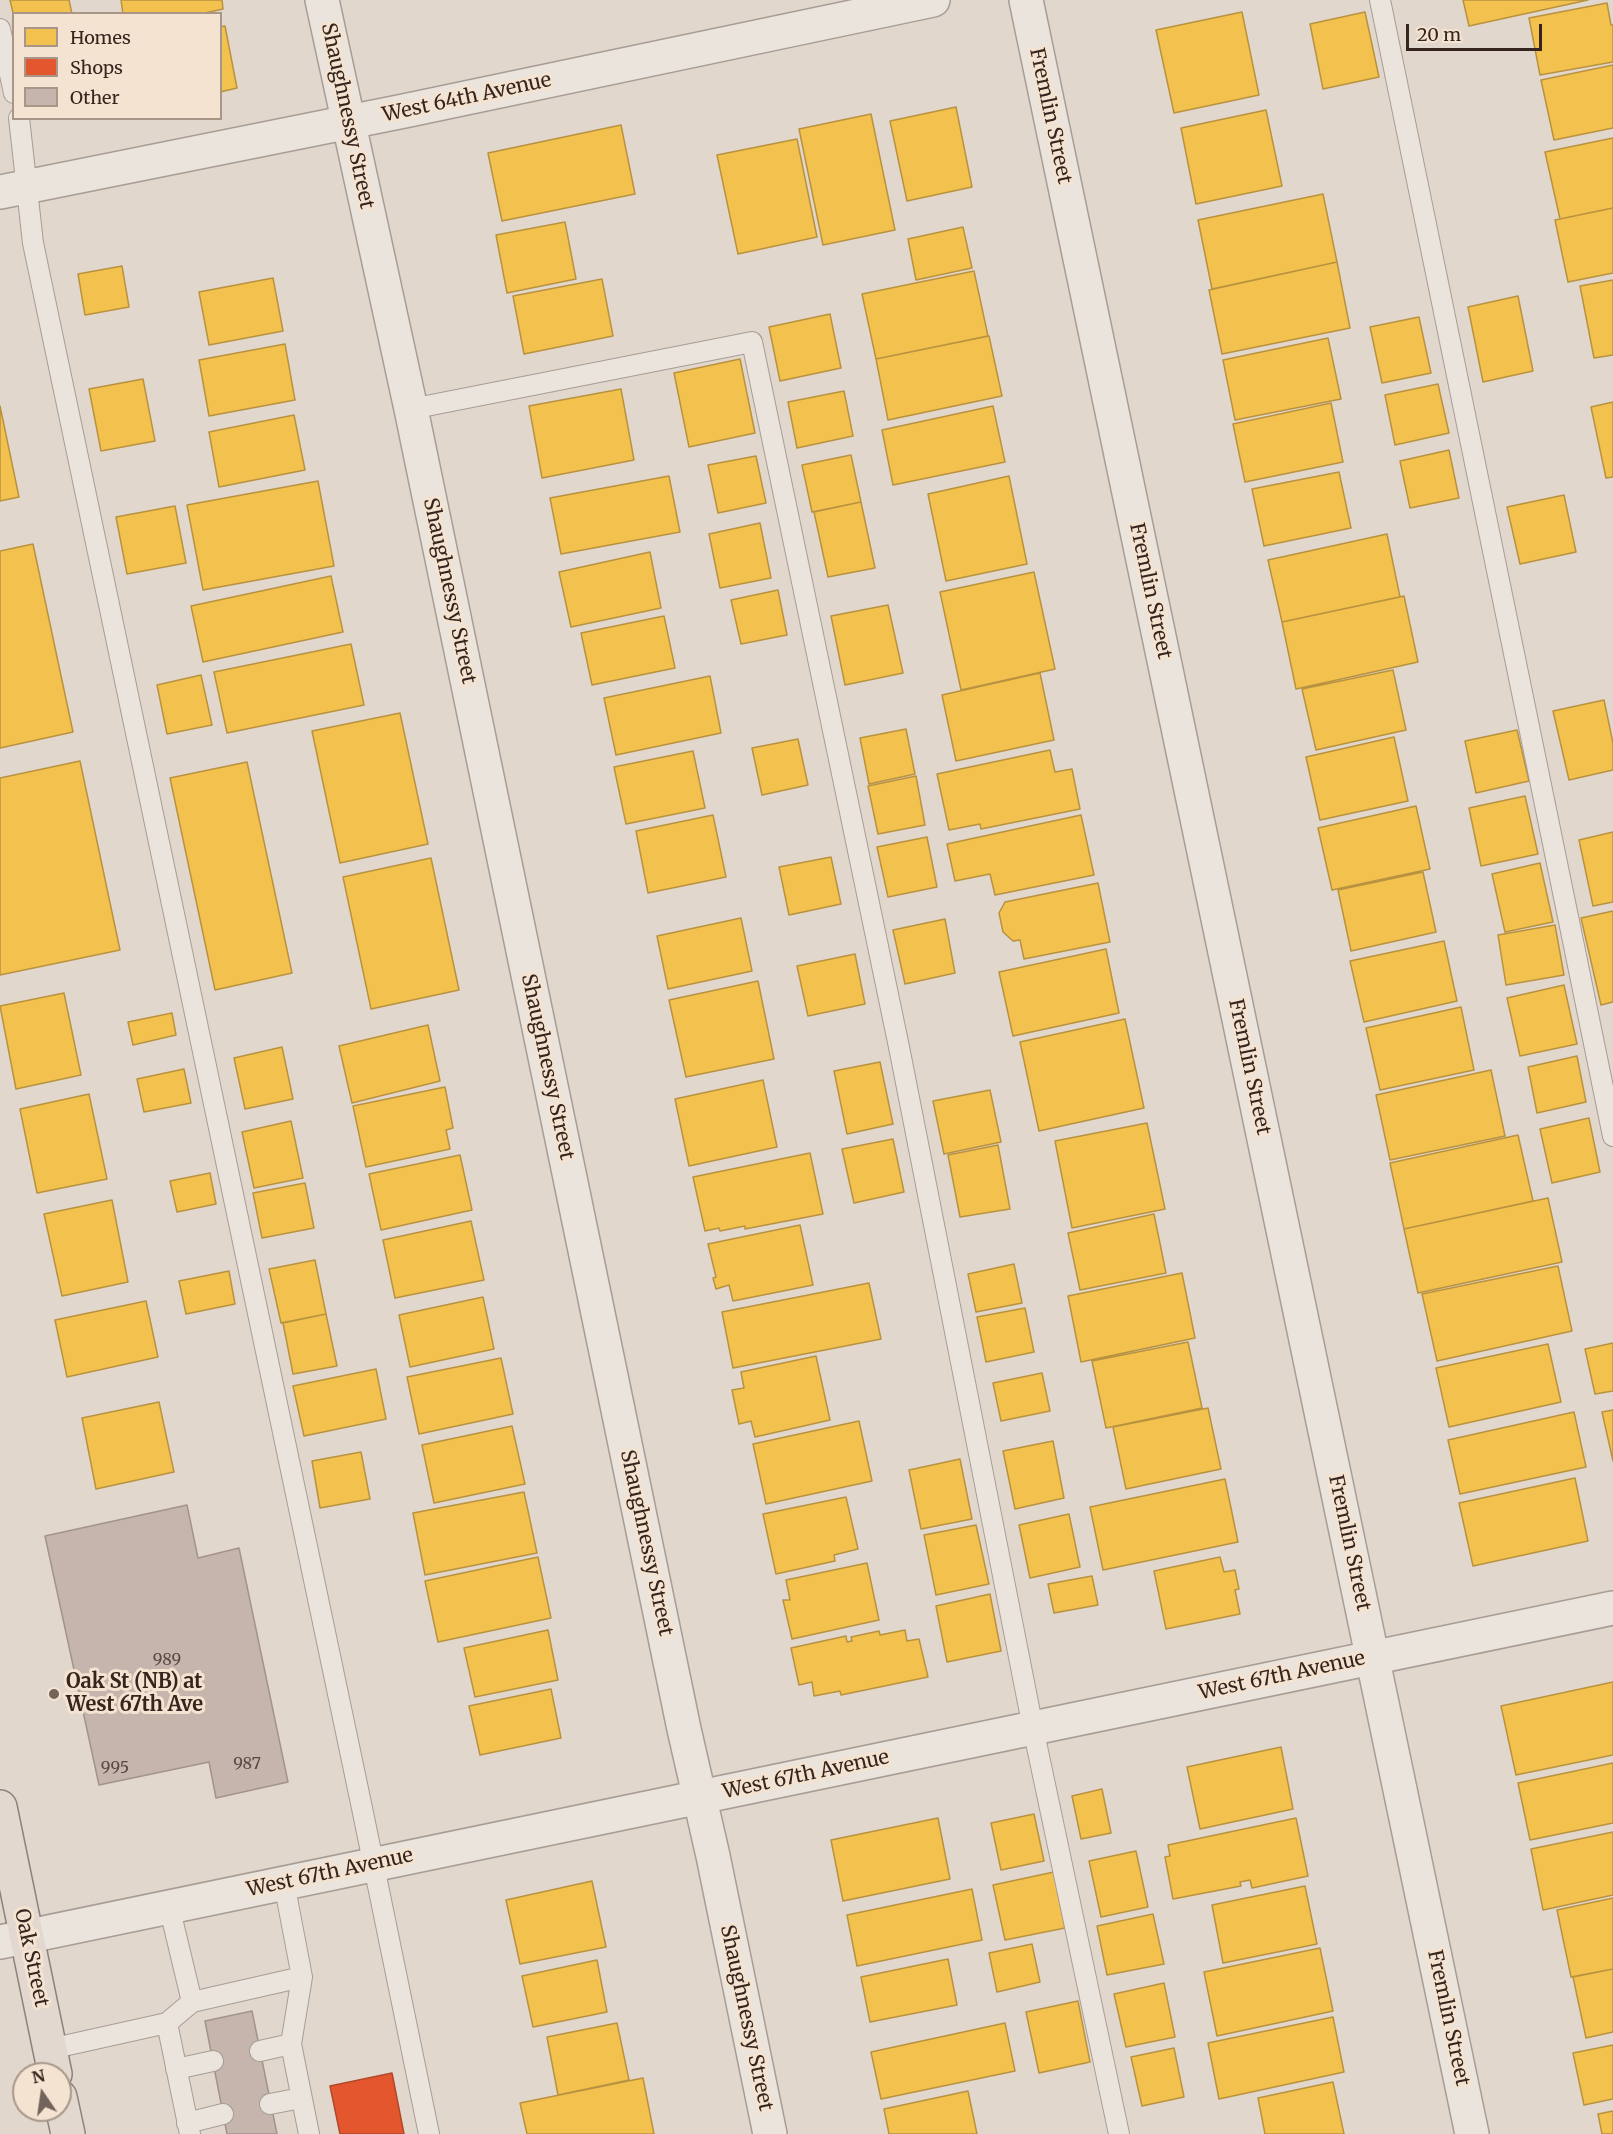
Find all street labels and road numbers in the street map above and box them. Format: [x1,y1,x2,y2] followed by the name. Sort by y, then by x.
[316,21,378,211] street label: Shaughnessy Street
[1024,46,1076,186] street label: Fremlin Street
[380,68,554,128] street label: West 64th Avenue
[418,496,480,686] street label: Shaughnessy Street
[1124,521,1176,661] street label: Fremlin Street
[516,972,578,1162] street label: Shaughnessy Street
[1223,997,1275,1137] street label: Fremlin Street
[615,1448,677,1638] street label: Shaughnessy Street
[1323,1473,1375,1613] street label: Fremlin Street
[1197,1647,1367,1705] street label: West 67th Avenue
[721,1746,891,1804] street label: West 67th Avenue
[245,1844,415,1902] street label: West 67th Avenue
[9,1907,53,2009] street label: Oak Street
[715,1923,777,2113] street label: Shaughnessy Street
[1422,1948,1474,2088] street label: Fremlin Street

